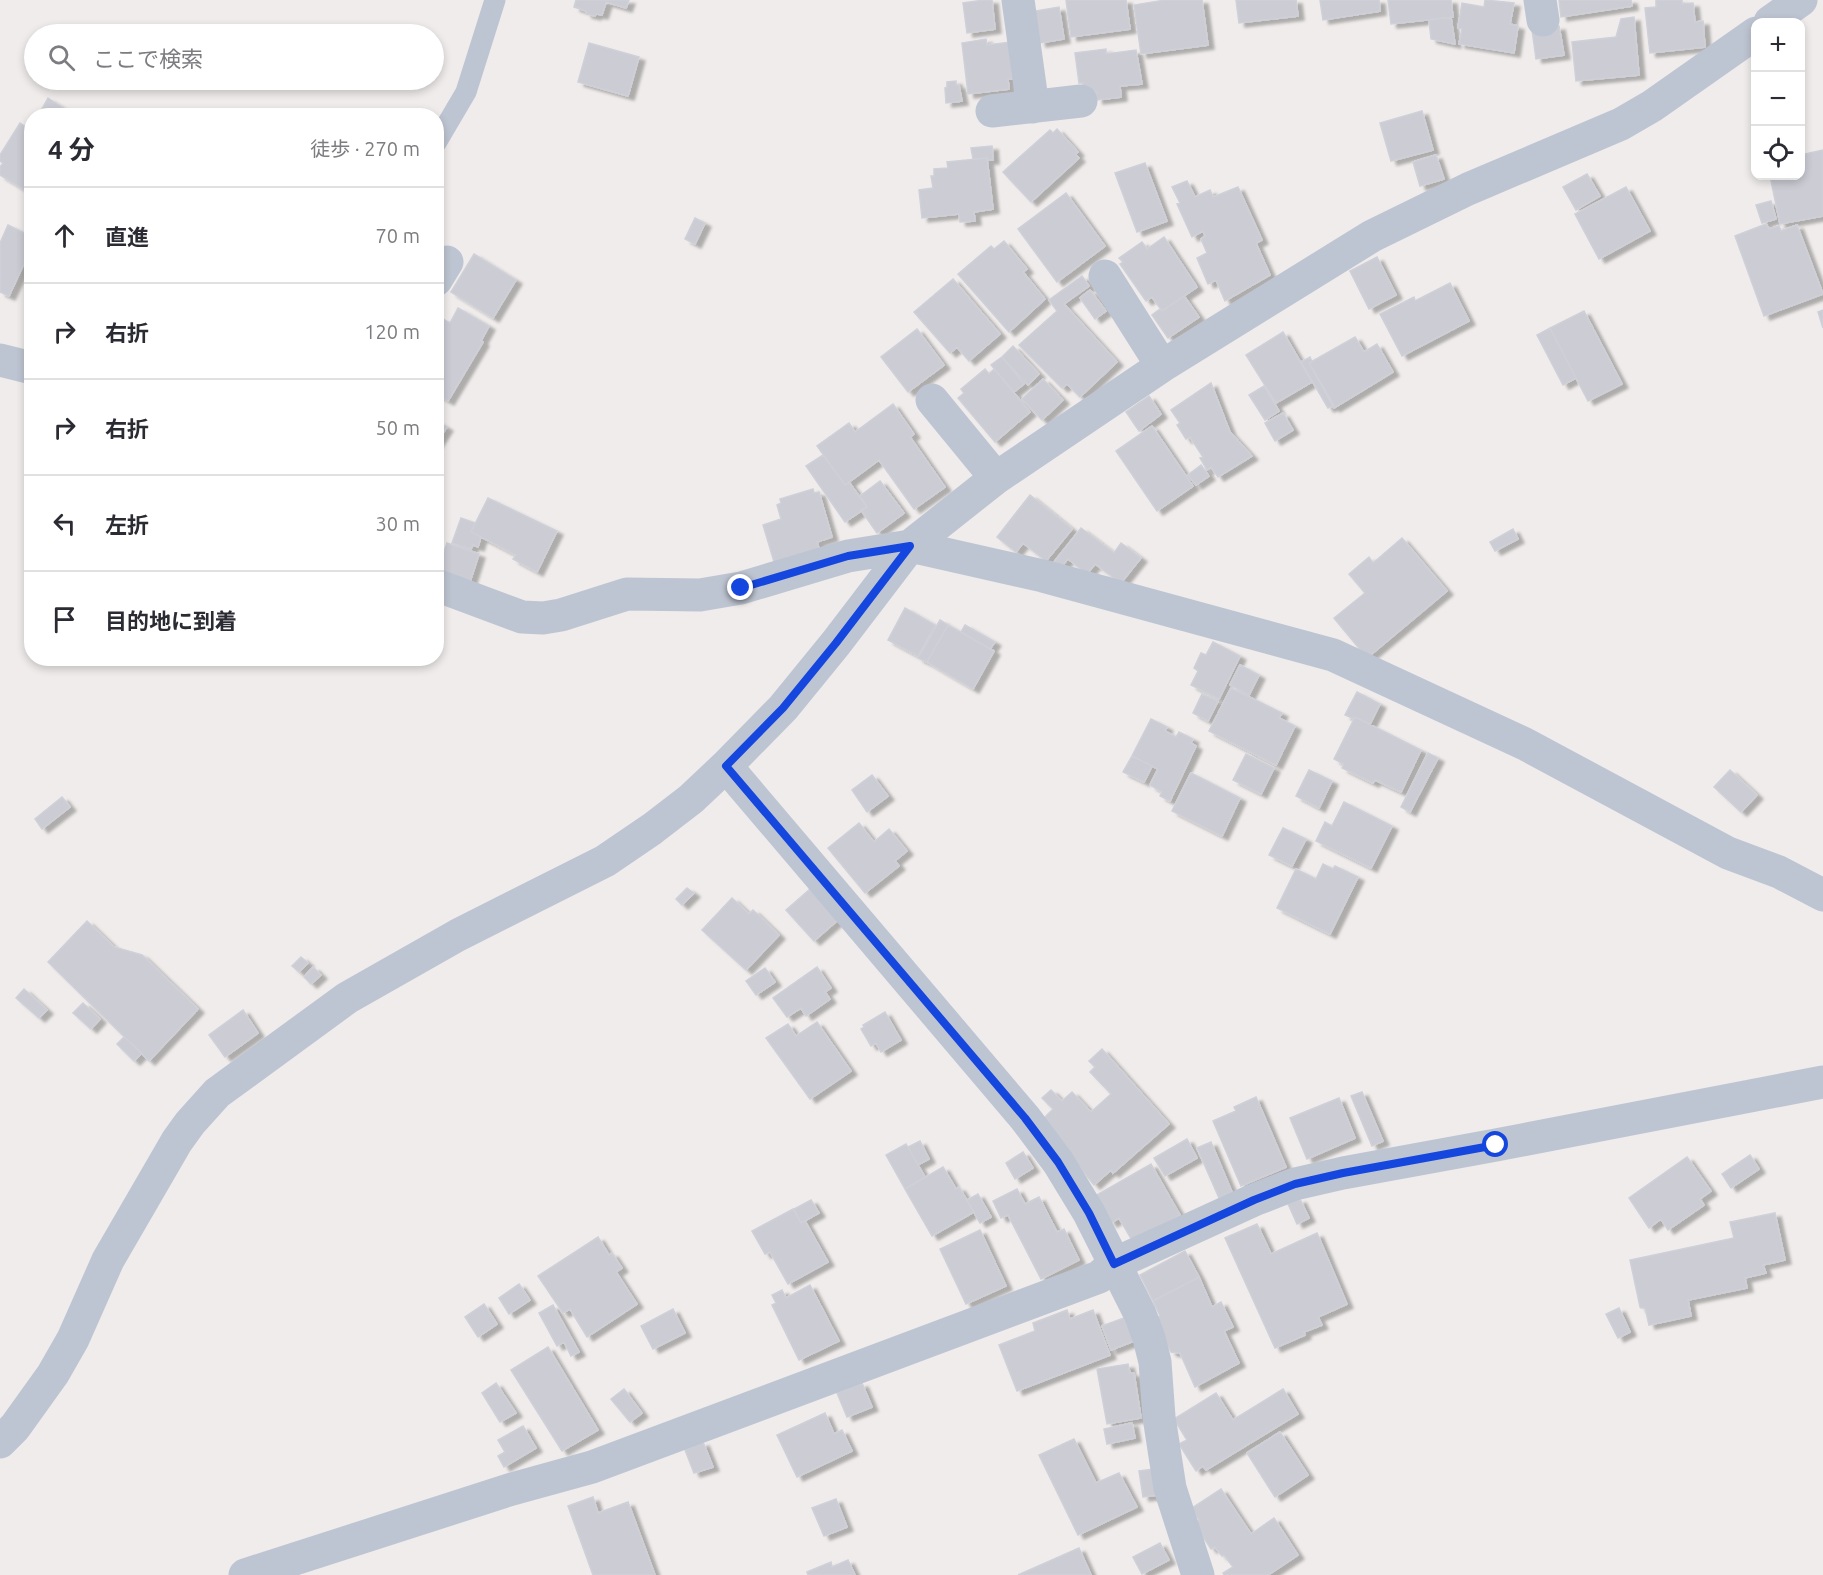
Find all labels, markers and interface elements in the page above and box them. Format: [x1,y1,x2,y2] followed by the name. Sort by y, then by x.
[1751,18,1805,180] map controls
[1751,18,1805,72] button: +
[24,24,444,90] search box
[45,41,78,74] icon: search
[93,46,203,71] text: ここで検索
[1751,72,1805,126] button: −
[1751,126,1805,180] button: locate
[48,135,95,164] text: 4 分
[310,137,420,160] text: 徒歩 · 270 m
[48,219,81,252] icon: ahead
[105,224,149,249] text: 直進
[376,224,420,247] text: 70 m
[48,315,81,348] icon: right
[105,320,149,345] text: 右折
[364,320,420,343] text: 120 m
[48,411,81,444] icon: right
[105,416,149,441] text: 右折
[376,416,420,439] text: 50 m
[48,507,81,540] icon: left
[105,512,149,537] text: 左折
[376,512,420,535] text: 30 m
[727,574,753,600] route end
[48,603,81,636] icon: arrive
[105,608,237,633] text: 目的地に到着
[1482,1131,1508,1157] route start

